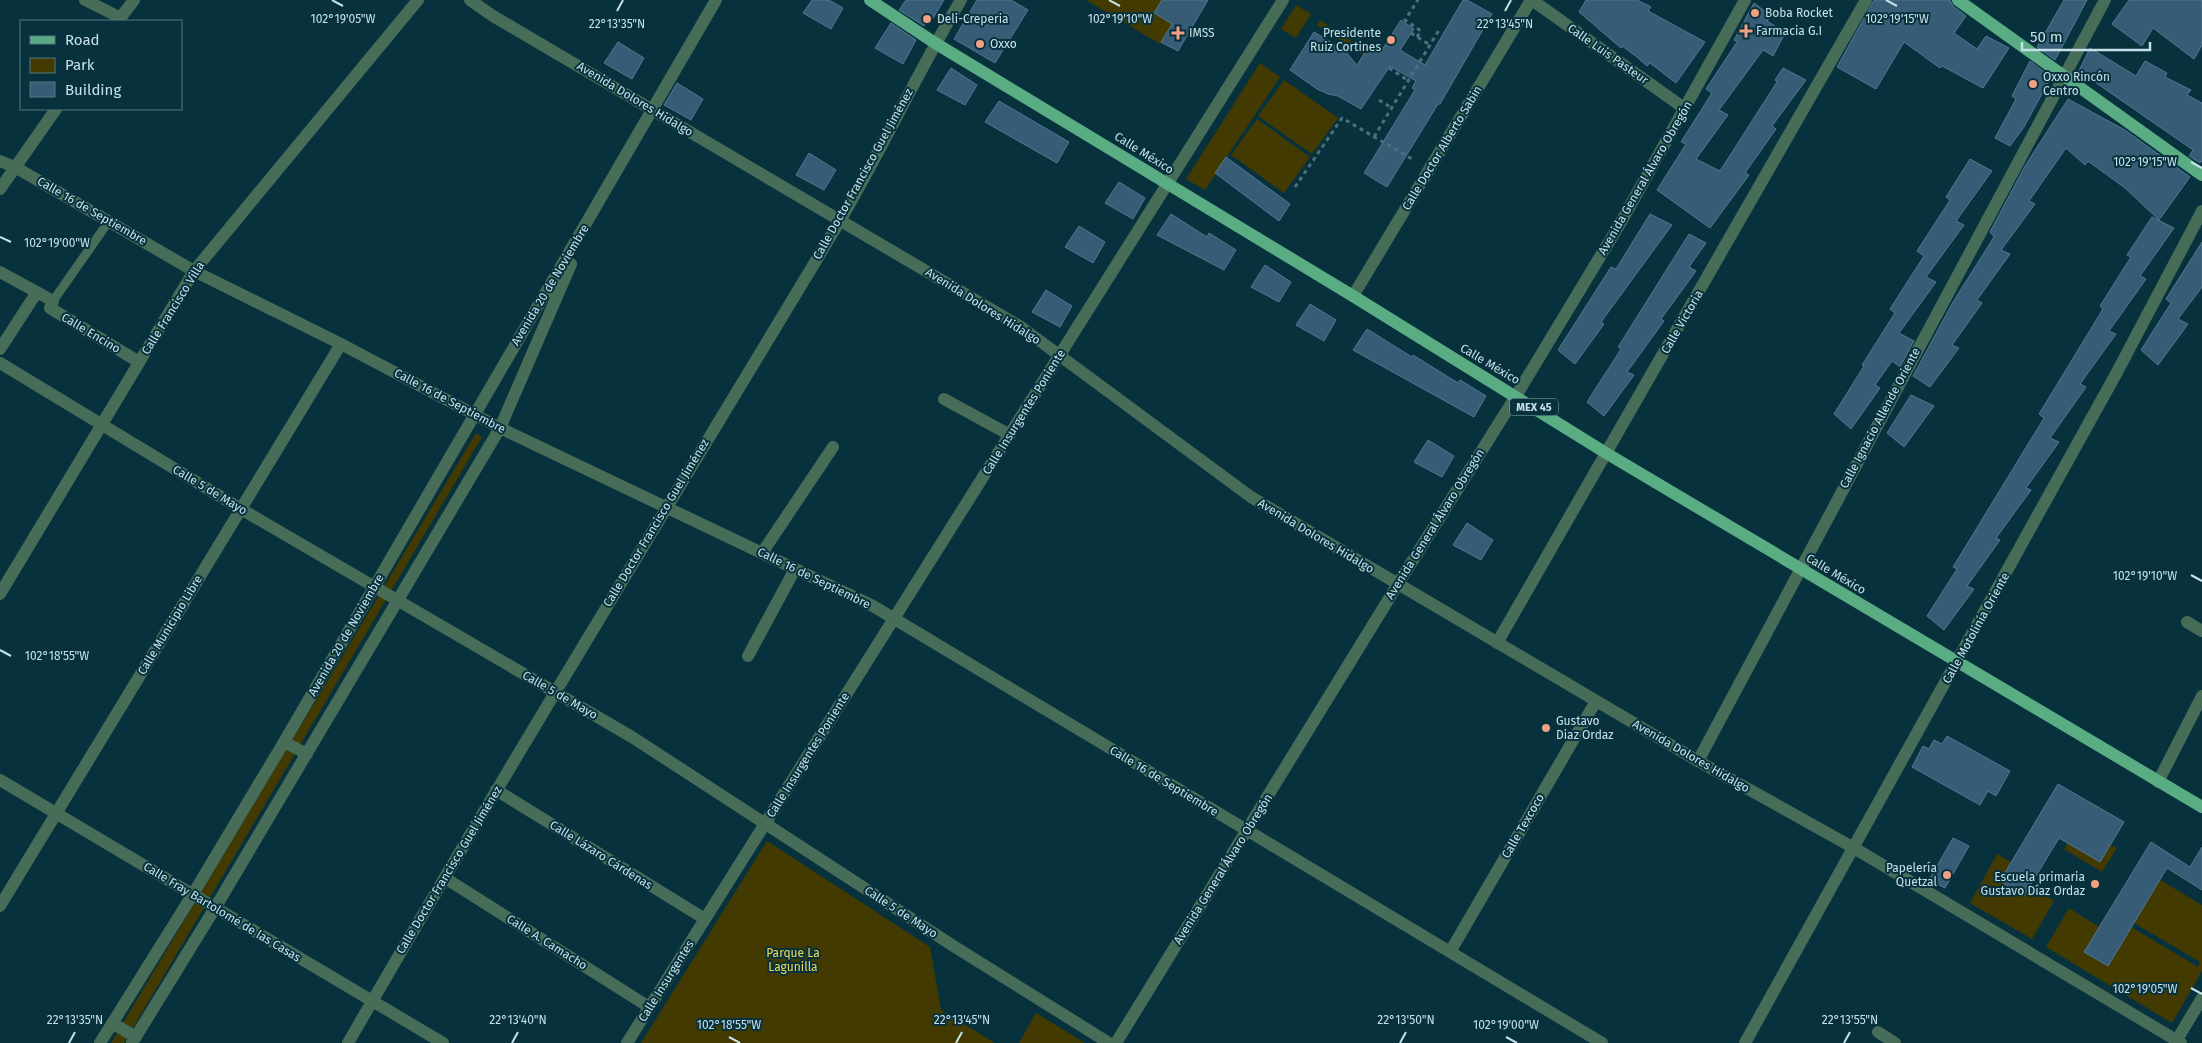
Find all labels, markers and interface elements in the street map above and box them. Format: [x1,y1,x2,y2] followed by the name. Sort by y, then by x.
[1765,6,1833,20] place label: Boba Rocket
[1749,7,1761,19] marker: Boba Rocket
[310,12,376,26] text: 102°19'05"W
[937,12,1009,26] place label: Deli-Creperia
[1088,12,1152,26] text: 102°19'10"W
[1865,12,1929,26] text: 102°19'15"W
[921,13,933,25] marker: Deli-Creperia
[589,17,645,31] text: 22°13'35"N
[1477,17,1533,31] text: 22°13'45"N
[20,20,182,110] legend
[2022,20,2150,52] scale bar
[1565,21,1651,87] street label: Calle Luis Pasteur
[1756,24,1822,38] place label: Farmacia G.I
[1740,25,1752,37] marker: Farmacia G.I
[1171,26,1185,40] marker: IMSS
[1189,26,1215,40] place label: IMSS
[1310,26,1381,54] place label: Presidente Ruiz Cortines
[2030,28,2063,46] text: 50 m
[65,31,100,49] text: Road
[1385,34,1397,46] marker: Presidente Ruiz Cortines
[990,37,1017,51] place label: Oxxo
[974,38,986,50] marker: Oxxo
[65,56,95,74] text: Park
[574,59,696,139] street label: Avenida Dolores Hidalgo
[2043,70,2110,98] place label: Oxxo Rincón Centro
[2027,78,2039,90] marker: Oxxo Rincón Centro
[65,81,121,99] text: Building
[1399,83,1485,213] street label: Calle Doctor Alberto Sabin
[810,86,916,262] street label: Calle Doctor Francisco Guel Jiménez
[1594,98,1695,257] street label: Avenida General Álvaro Obregón
[1112,129,1176,177] street label: Calle México
[2113,155,2177,169] text: 102°19'15"W
[35,174,149,248] street label: Calle 16 de Septiembre
[508,222,592,348] street label: Avenida 20 de Noviembre
[24,236,90,250] text: 102°19'00"W
[139,259,207,357] street label: Calle Francisco Villa
[923,265,1043,347] street label: Avenida Dolores Hidalgo
[1658,288,1706,356] street label: Calle Victoria
[59,310,123,356] street label: Calle Encino
[1458,341,1522,387] street label: Calle México
[1837,345,1923,491] street label: Calle Ignacio Allende Oriente
[980,347,1068,477] street label: Calle Insurgentes Poniente
[392,366,508,436] street label: Calle 16 de Septiembre
[1510,398,1558,416] road number: MEX 45
[600,437,712,609] street label: Calle Doctor Francisco Guel Jiménez
[1382,446,1487,602] street label: Avenida General Álvaro Obregón
[170,462,250,518] street label: Calle 5 de Mayo
[1255,496,1377,576] street label: Avenida Dolores Hidalgo
[755,545,873,611] street label: Calle 16 de Septiembre
[1804,551,1868,597] street label: Calle México
[2113,569,2177,583] text: 102°19'10"W
[1940,570,2012,686] street label: Calle Motolinía Oriente
[305,572,387,698] street label: Avenida 20 de Noviembre
[135,573,205,677] street label: Calle Municipio Libre
[25,649,89,663] text: 102°18'55"W
[520,668,600,722] street label: Calle 5 de Mayo
[764,690,852,820] street label: Calle Insurgentes Poniente
[1556,714,1614,742] place label: Gustavo Diaz Ordaz
[1630,717,1752,795] street label: Avenida Dolores Hidalgo
[1540,722,1552,734] marker: Gustavo Diaz Ordaz
[1107,743,1221,819] street label: Calle 16 de Septiembre
[393,784,505,956] street label: Calle Doctor Francisco Guel Jiménez
[1170,791,1275,947] street label: Avenida General Álvaro Obregón
[1499,791,1547,861] street label: Calle Texcoco
[547,818,655,892] street label: Calle Lázaro Cárdenas
[141,859,303,965] street label: Calle Fray Bartolomé de las Casas
[1886,861,1937,889] place label: Papelería Quetzal
[1941,869,1953,881] marker: Papelería Quetzal
[1981,870,2085,898] place label: Escuela primaria Gustavo Díaz Ordaz
[2089,878,2101,890] marker: Escuela primaria Gustavo Díaz Ordaz
[862,883,940,941] street label: Calle 5 de Mayo
[504,912,590,972] street label: Calle A. Camacho
[635,937,697,1024] street label: Calle Insurgentes
[766,946,820,974] park label: Parque La Lagunilla
[2112,982,2178,996] text: 102°19'05"W
[47,1013,103,1027] text: 22°13'35"N
[489,1013,547,1027] text: 22°13'40"N
[934,1013,990,1027] text: 22°13'45"N
[1377,1013,1435,1027] text: 22°13'50"N
[1822,1013,1878,1027] text: 22°13'55"N
[697,1018,761,1032] text: 102°18'55"W
[1473,1018,1539,1032] text: 102°19'00"W

